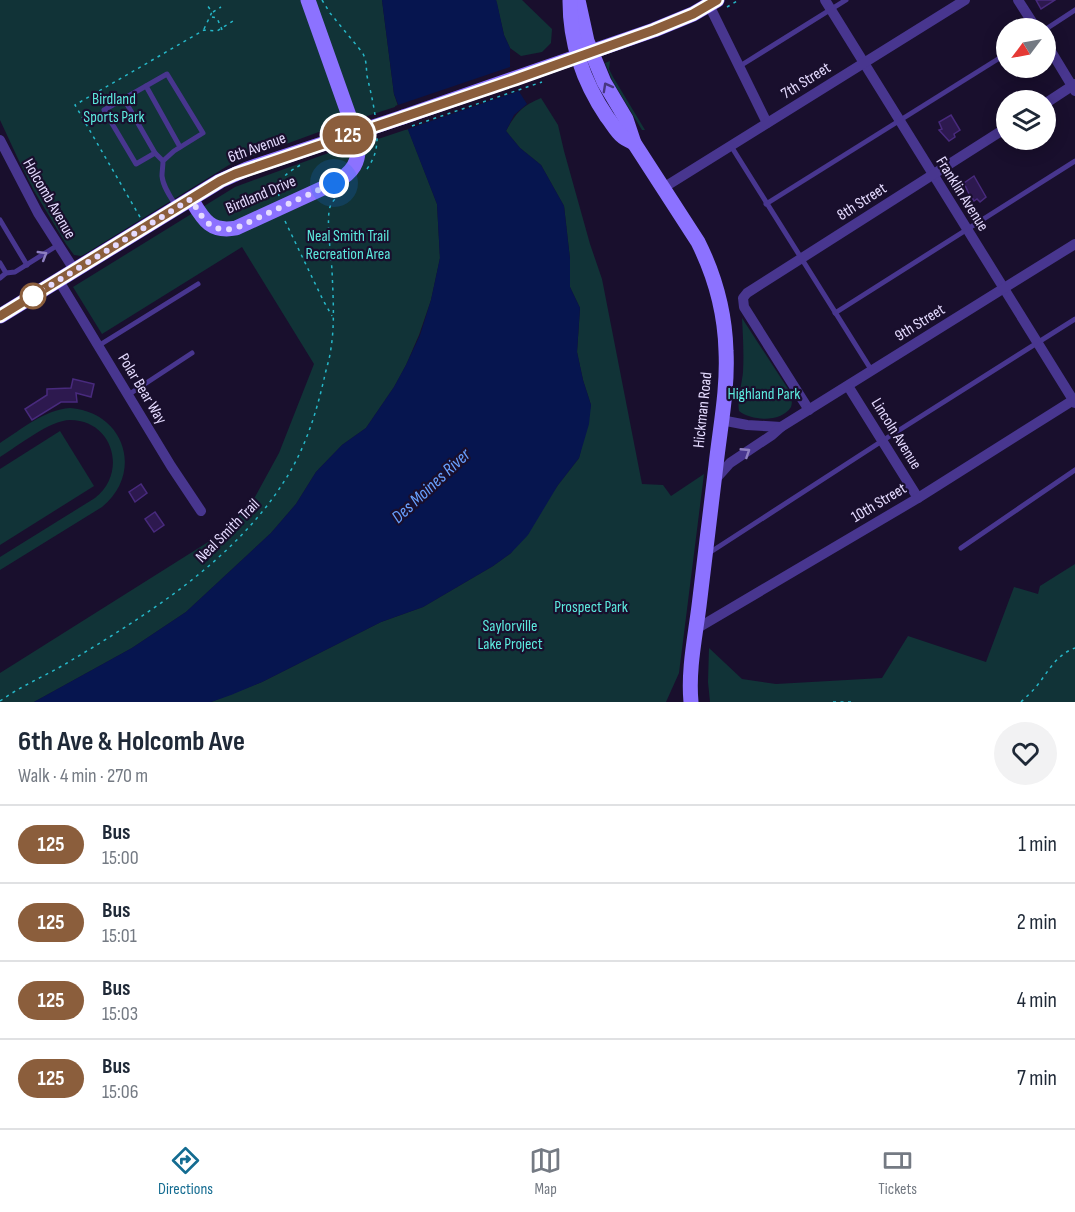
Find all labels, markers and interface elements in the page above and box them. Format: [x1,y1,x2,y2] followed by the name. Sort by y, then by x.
[996,18,1056,78] north arrow
[996,18,1056,150] map controls
[778,58,834,104] street label: 7th Street
[603,82,614,93] one-way arrow
[83,90,145,127] park label: Birdland Sports Park
[996,90,1056,150] button: layers
[314,116,382,154] line badge: 125
[335,123,361,148] text: 125
[225,129,289,167] street label: 6th Avenue
[932,153,992,235] street label: Franklin Avenue
[18,156,80,242] street label: Holcomb Avenue
[319,168,349,198] your location
[223,172,299,218] street label: Birdland Drive
[834,179,890,225] street label: 8th Street
[306,227,390,264] park label: Neal Smith Trail Recreation Area
[36,252,47,263] one-way arrow
[20,283,46,309] unlabelled marker
[892,300,949,346] street label: 9th Street
[114,350,170,428] street label: Polar Bear Way
[690,371,716,449] street label: Hickman Road
[728,385,800,404] park label: Highland Park
[867,395,925,473] street label: Lincoln Avenue
[387,444,475,528] water label: Des Moines River
[740,448,750,460] one-way arrow
[848,479,910,527] street label: 10th Street
[192,495,264,567] street label: Neal Smith Trail
[554,598,628,617] park label: Prospect Park
[477,617,543,654] park label: Saylorville Lake Project
[994,722,1057,785] button: heart
[18,725,245,758] text: 6th Ave & Holcomb Ave
[18,764,148,788] text: Walk · 4 min · 270 m
[102,819,131,846] text: Bus
[1018,831,1057,858] text: 1 min
[38,832,64,857] text: 125
[102,846,139,870] text: 15:00
[102,897,131,924] text: Bus
[1017,909,1057,936] text: 2 min
[38,910,64,935] text: 125
[102,924,137,948] text: 15:01
[102,975,131,1002] text: Bus
[1017,987,1057,1014] text: 4 min
[38,988,64,1013] text: 125
[102,1002,138,1026] text: 15:03
[102,1053,131,1080] text: Bus
[1017,1065,1057,1092] text: 7 min
[38,1066,64,1091] text: 125
[102,1080,138,1104] text: 15:06
[158,1144,213,1199] tab: Directions
[529,1144,562,1199] tab: Map
[878,1144,917,1199] tab: Tickets

